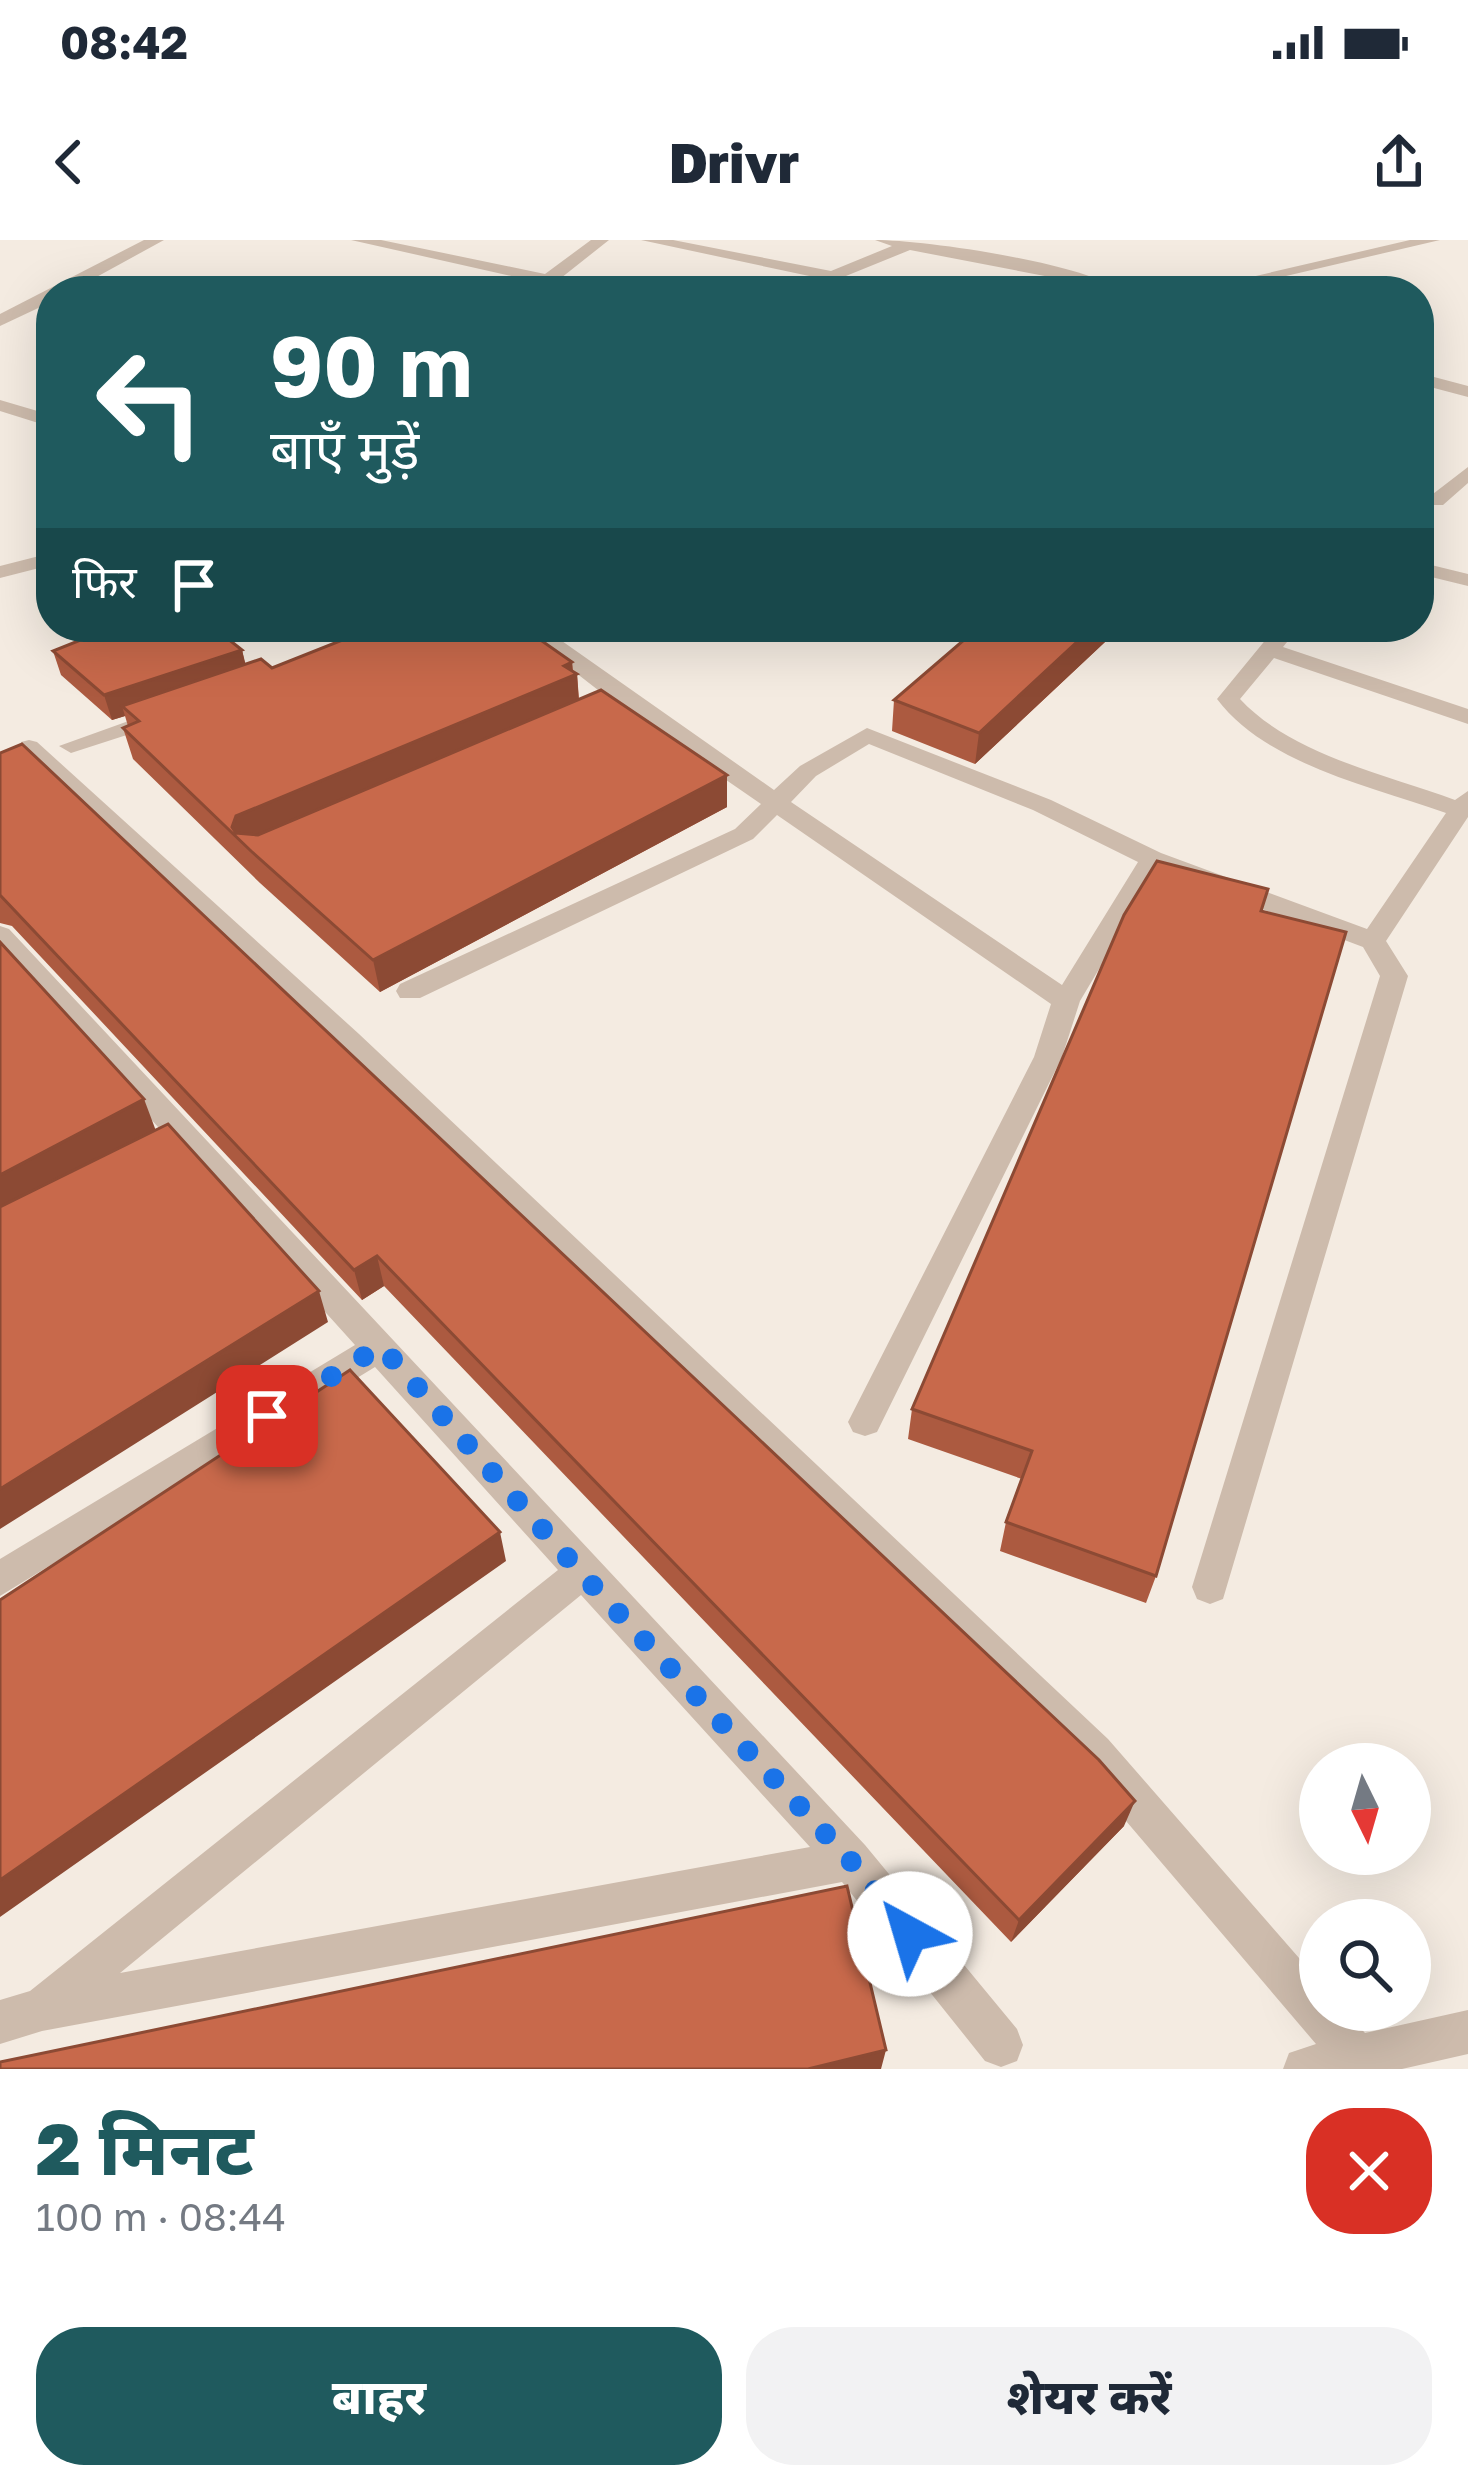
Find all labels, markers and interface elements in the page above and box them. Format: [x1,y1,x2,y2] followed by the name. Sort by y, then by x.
[60,15,188,69] text: 08:42
[36,129,102,195] icon: back
[1366,129,1432,195] icon: share
[669,130,799,195] text: Drivr
[270,315,472,415] text: 90 m
[72,324,228,480] icon: left
[270,416,419,481] text: बाएँ मुड़ें
[161,552,227,618] icon: arrive
[72,554,137,608] text: फिर
[216,1365,318,1467] pin
[234,1383,300,1449] icon: arrive
[1299,1743,1431,1875] north arrow
[1299,1743,1431,2031] map controls
[847,1871,973,1997] position arrow
[1299,1899,1431,2031] button: search
[36,2104,254,2191] text: 2 मिनट
[1306,2108,1432,2234] button: close
[36,2193,286,2240] text: 100 m · 08:44
[36,2327,722,2465] button: बाहर
[746,2327,1432,2465] button: शेयर करें

